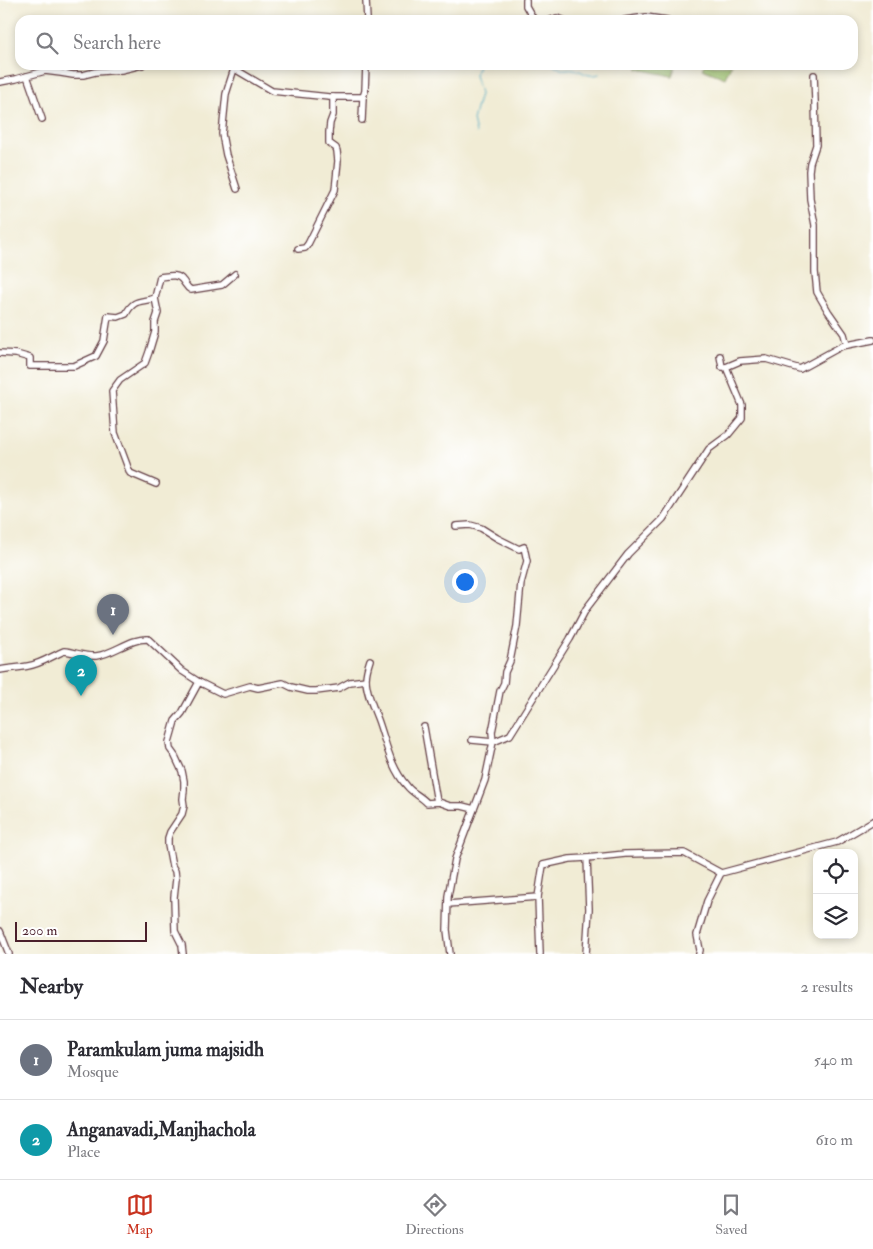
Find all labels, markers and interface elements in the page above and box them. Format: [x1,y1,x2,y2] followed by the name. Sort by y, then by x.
[15,15,858,70] search box
[33,29,61,57] icon: search
[73,31,161,55] text: Search here
[452,569,478,595] your location
[97,594,129,635] pin: 1
[65,655,97,696] pin: 2
[813,849,858,939] map controls
[813,849,858,894] button: locate
[813,894,858,939] button: layers
[15,919,148,942] scale bar
[22,922,57,939] text: 200 m
[20,973,83,1000] text: Nearby
[800,977,853,997] text: 2 results
[67,1038,264,1062] text: Paramkulam juma majsidh
[33,1050,39,1070] text: 1
[814,1050,853,1070] text: 540 m
[67,1062,119,1082] text: Mosque
[67,1118,255,1142] text: Anganavadi,Manjhachola
[32,1130,40,1150] text: 2
[815,1130,853,1150] text: 610 m
[67,1142,100,1162] text: Place
[126,1191,154,1238] tab: Map
[405,1191,464,1238] tab: Directions
[715,1191,747,1238] tab: Saved

